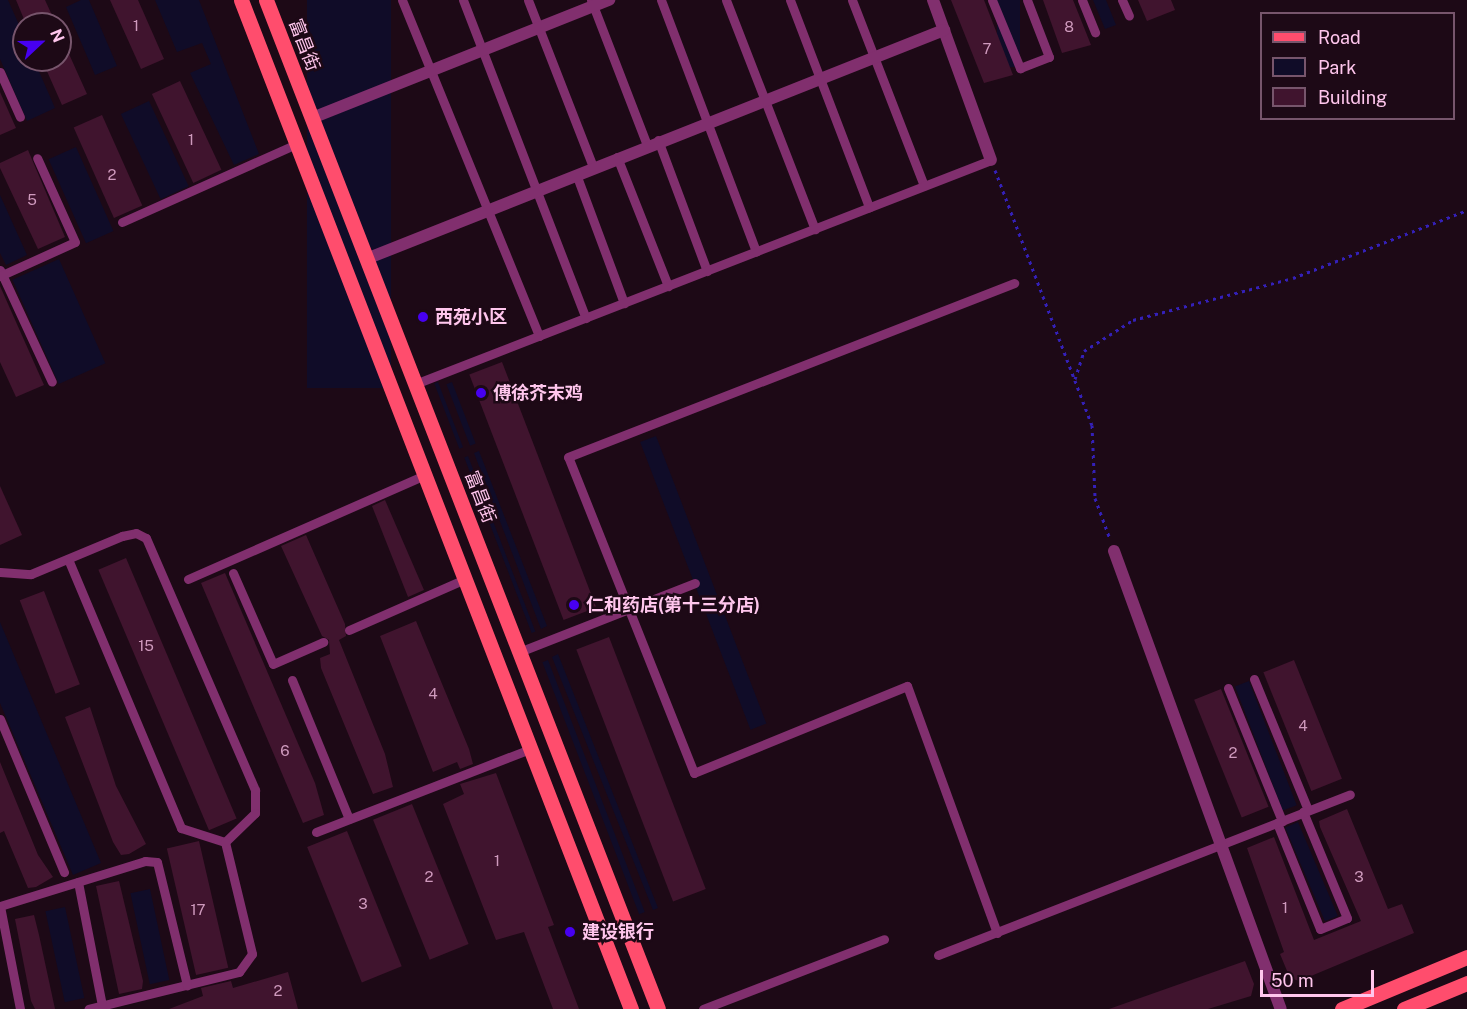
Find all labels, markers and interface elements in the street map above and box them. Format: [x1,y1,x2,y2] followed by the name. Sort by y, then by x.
[12,12,72,72] north arrow
[1260,12,1455,120] legend
[284,16,324,74] street label: 富昌街
[133,17,139,35] house number: 1
[1064,18,1074,36] house number: 8
[46,26,68,45] text: N
[1318,27,1361,48] text: Road
[982,40,992,58] house number: 7
[1318,57,1356,78] text: Park
[1318,87,1387,108] text: Building
[188,131,194,149] house number: 1
[108,166,116,184] house number: 2
[27,191,37,209] house number: 5
[435,306,507,328] place label: 西苑小区
[416,310,430,324] marker: 西苑小区
[493,382,583,404] place label: 傅徐芥末鸡
[474,386,488,400] marker: 傅徐芥末鸡
[460,468,500,526] street label: 富昌街
[586,594,760,616] place label: 仁和药店(第十三分店)
[567,598,581,612] marker: 仁和药店(第十三分店)
[138,637,154,655] house number: 15
[428,685,438,703] house number: 4
[1298,717,1308,735] house number: 4
[280,742,290,760] house number: 6
[1229,744,1237,762] house number: 2
[494,852,500,870] house number: 1
[425,868,433,886] house number: 2
[1354,868,1364,886] house number: 3
[358,895,368,913] house number: 3
[1282,899,1288,917] house number: 1
[190,901,206,919] house number: 17
[582,921,654,943] place label: 建设银行
[563,925,577,939] marker: 建设银行
[1263,958,1377,996] scale bar
[1271,970,1314,991] text: 50 m
[274,982,282,1000] house number: 2

